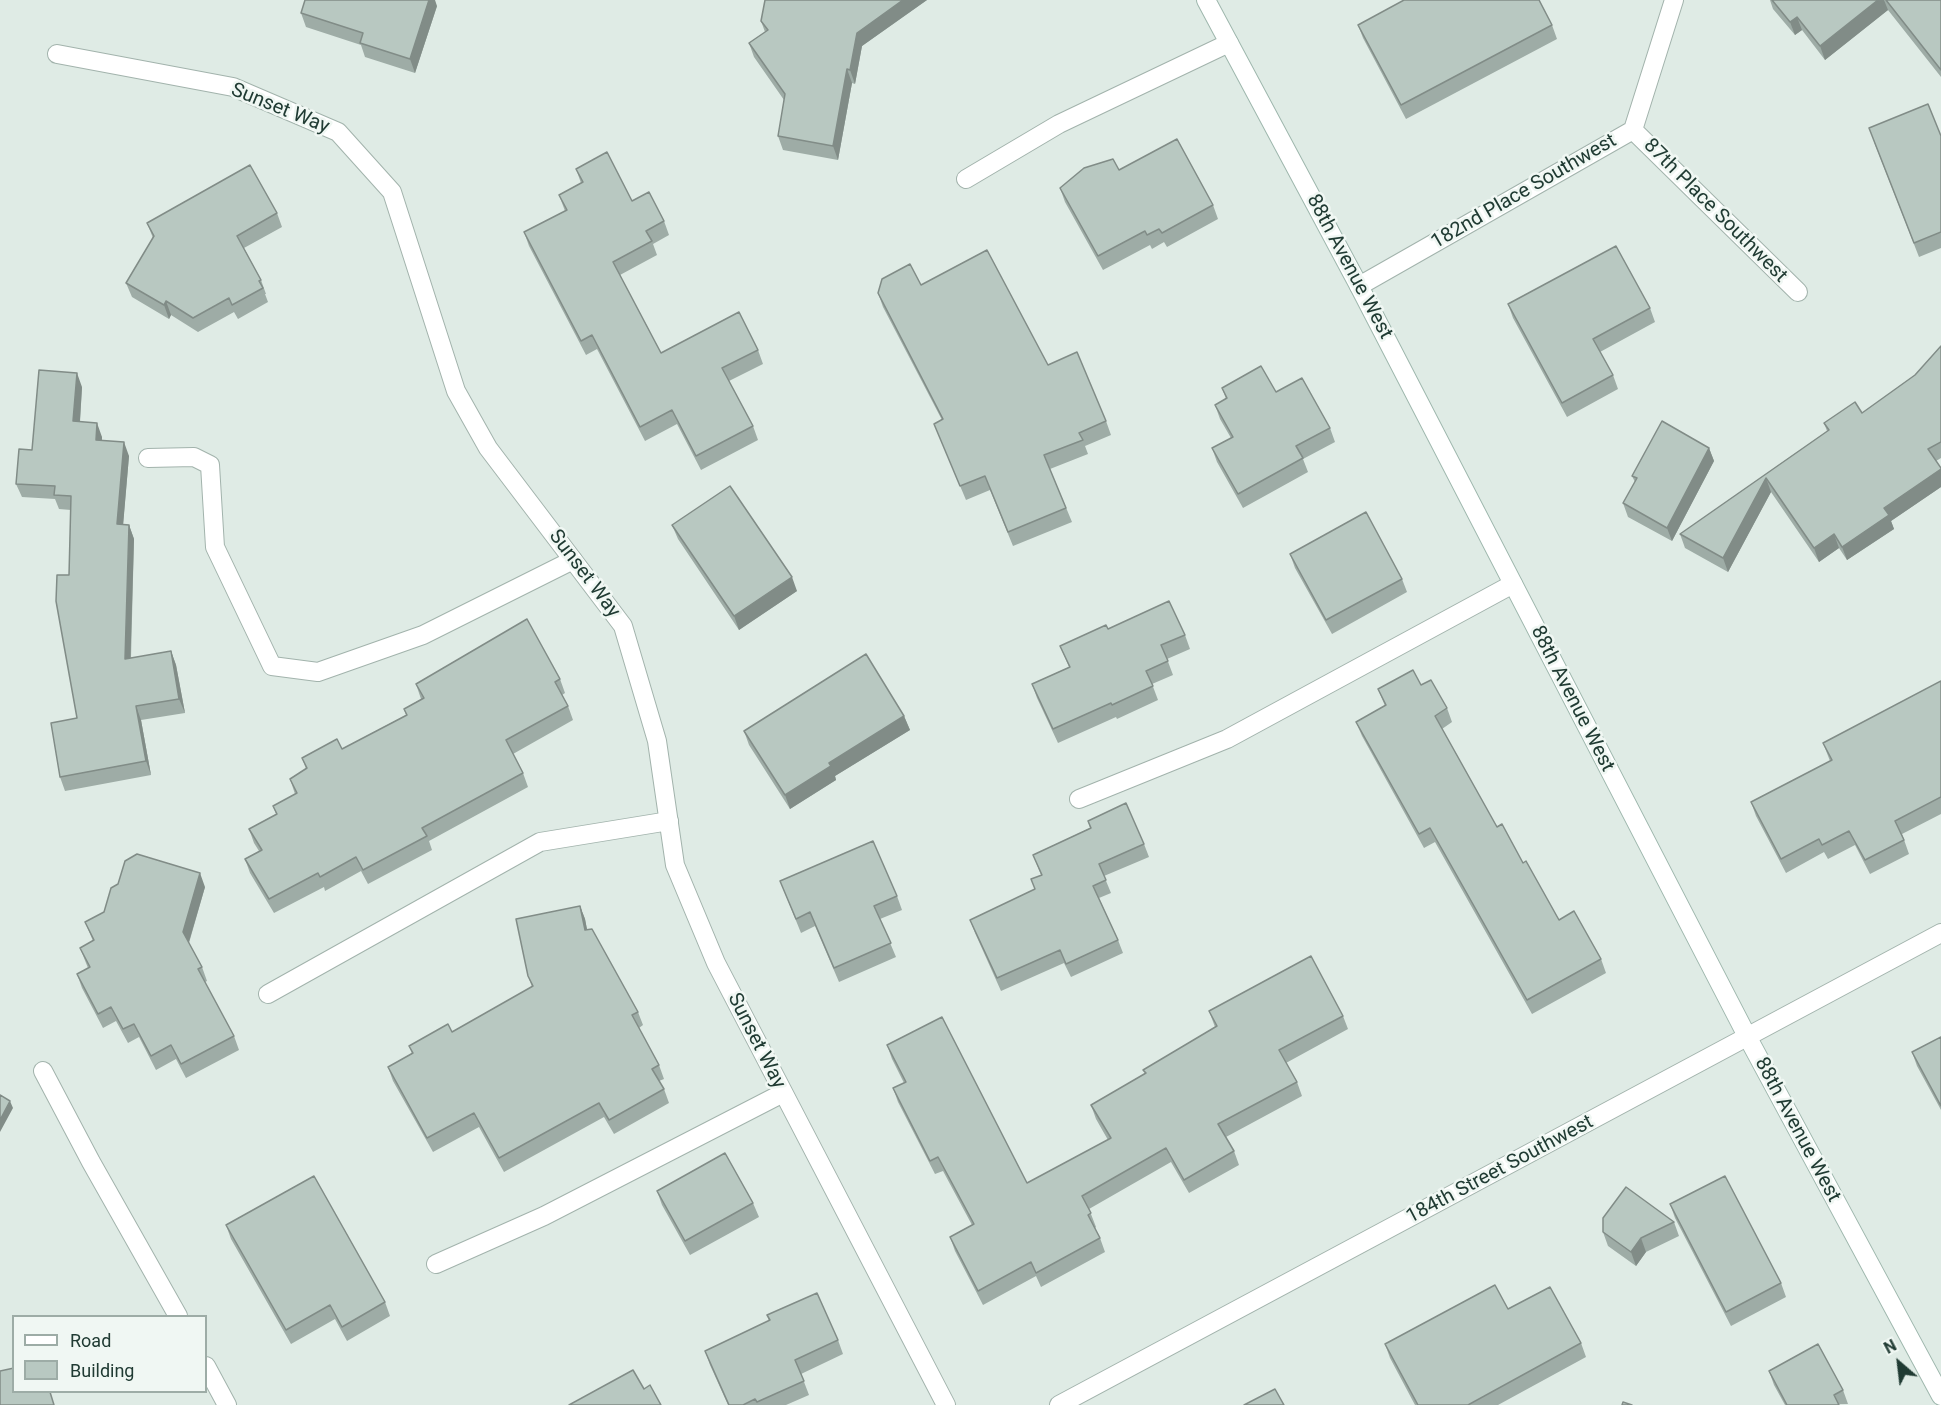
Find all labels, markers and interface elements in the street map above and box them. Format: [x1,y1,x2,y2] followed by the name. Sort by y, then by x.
[227,78,333,140] street label: Sunset Way
[1427,129,1621,255] street label: 182nd Place Southwest
[1638,134,1792,288] street label: 87th Place Southwest
[1301,191,1397,343] street label: 88th Avenue West
[543,525,625,623] street label: Sunset Way
[1525,622,1619,776] street label: 88th Avenue West
[722,989,790,1093] street label: Sunset Way
[1749,1054,1845,1206] street label: 88th Avenue West
[1402,1111,1598,1229] street label: 184th Street Southwest
[12,1315,207,1393] legend
[70,1330,111,1351] text: Road
[1869,1333,1929,1393] north arrow
[1881,1336,1900,1358] text: N
[70,1360,134,1381] text: Building

